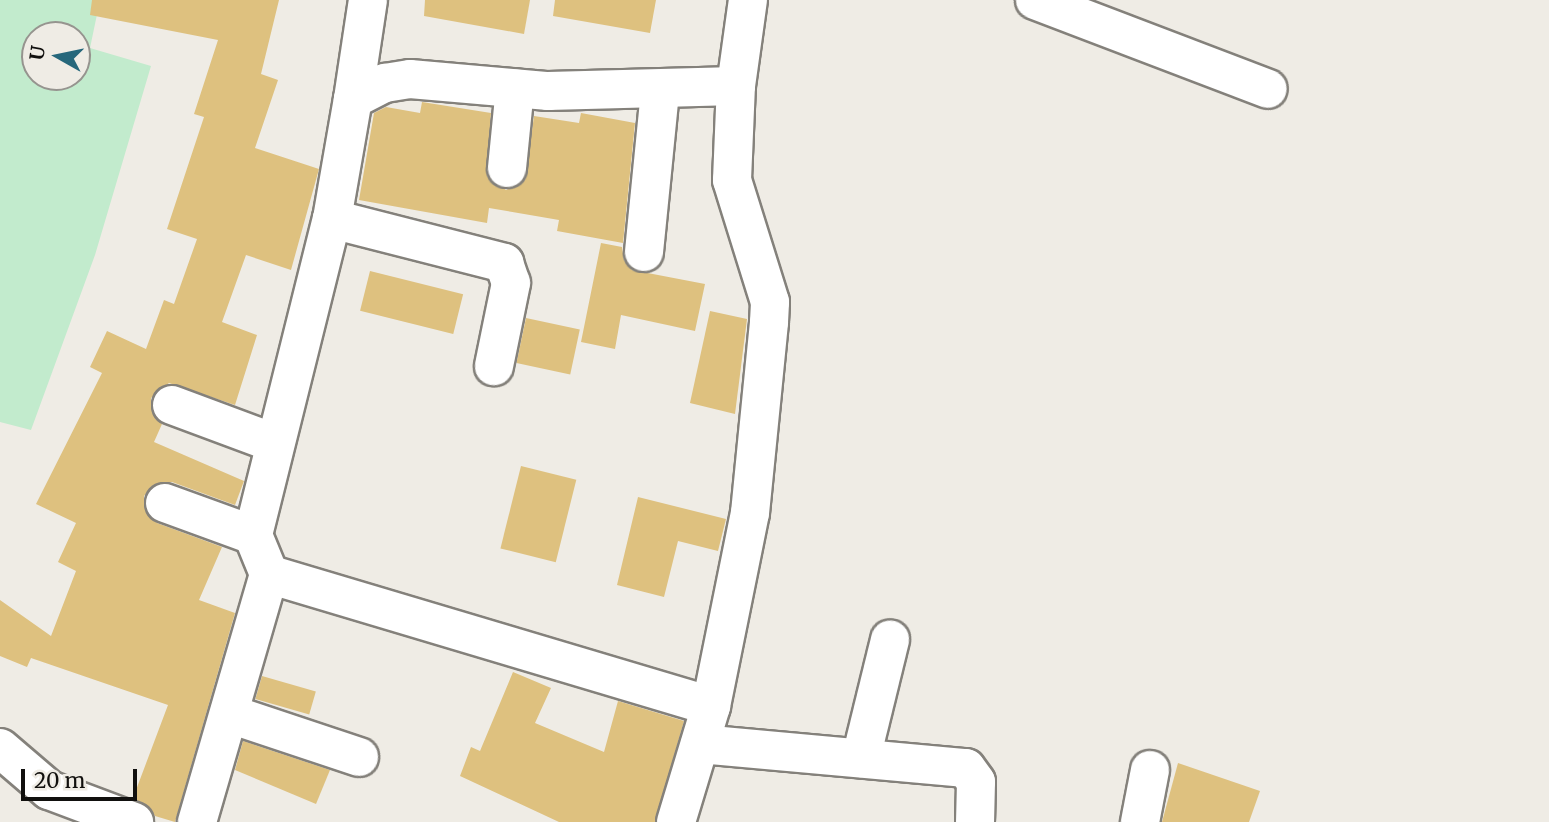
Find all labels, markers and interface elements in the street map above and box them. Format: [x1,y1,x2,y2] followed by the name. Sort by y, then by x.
[21,21,91,91] north arrow
[24,44,50,62] text: U
[24,756,140,800] scale bar
[34,767,85,794] text: 20 m

